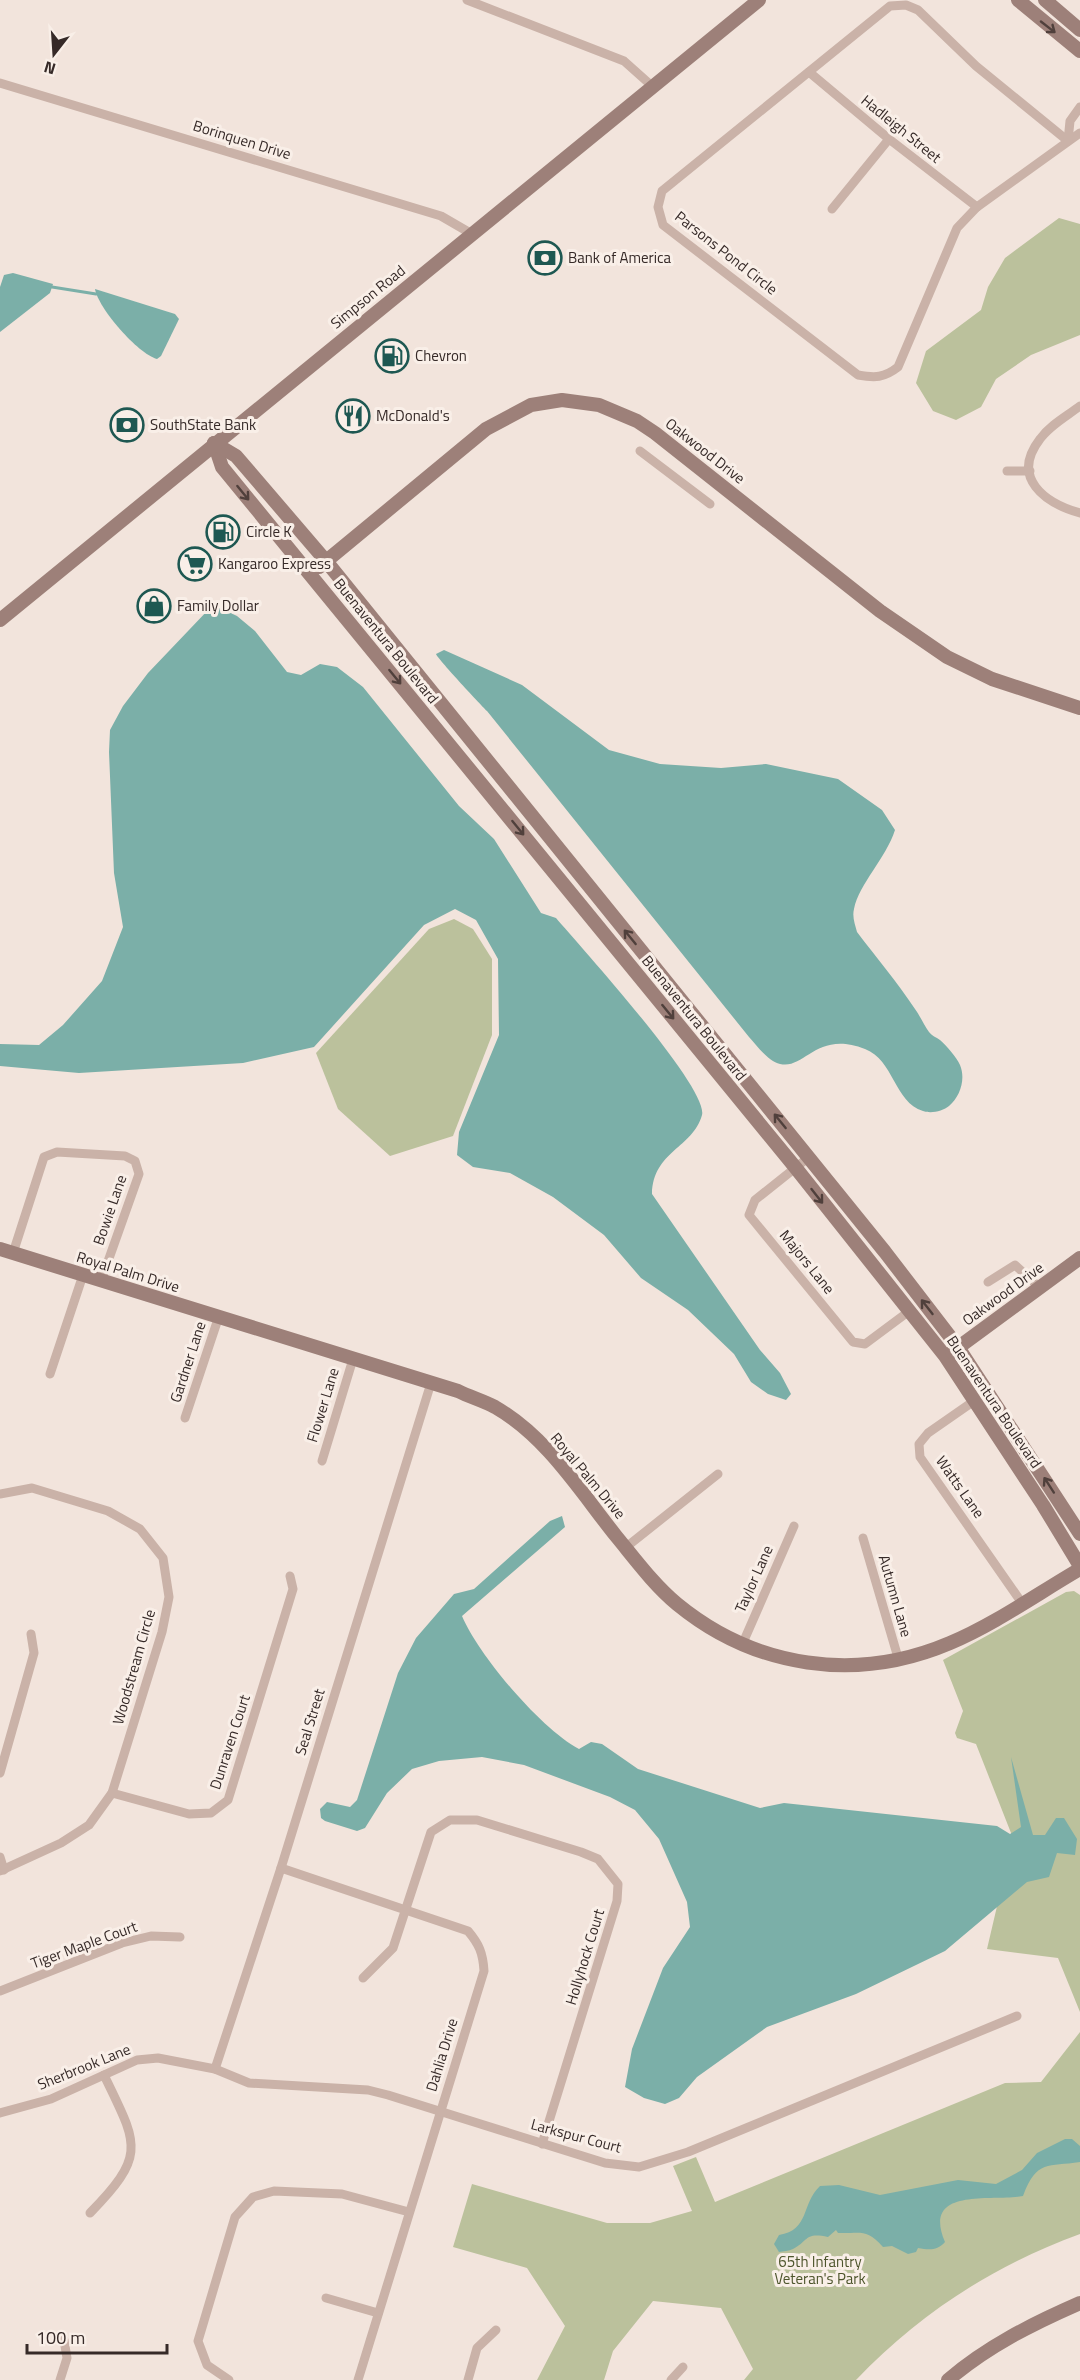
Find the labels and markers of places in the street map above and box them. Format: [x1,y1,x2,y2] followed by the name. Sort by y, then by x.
[527,240,563,276] bank icon: Bank of America
[568,246,672,269] place label: Bank of America
[374,338,410,374] fuel station icon: Chevron
[415,344,467,367] place label: Chevron
[335,398,371,434] restaurant icon: McDonald's
[376,404,450,427] place label: McDonald's
[109,407,145,443] bank icon: SouthState Bank
[150,413,256,436] place label: SouthState Bank
[205,514,241,550] fuel station icon: Circle K
[246,520,292,543] place label: Circle K
[177,546,213,582] supermarket icon: Kangaroo Express
[218,552,331,575] place label: Kangaroo Express
[136,588,172,624] shop icon: Family Dollar
[177,594,259,617] place label: Family Dollar

